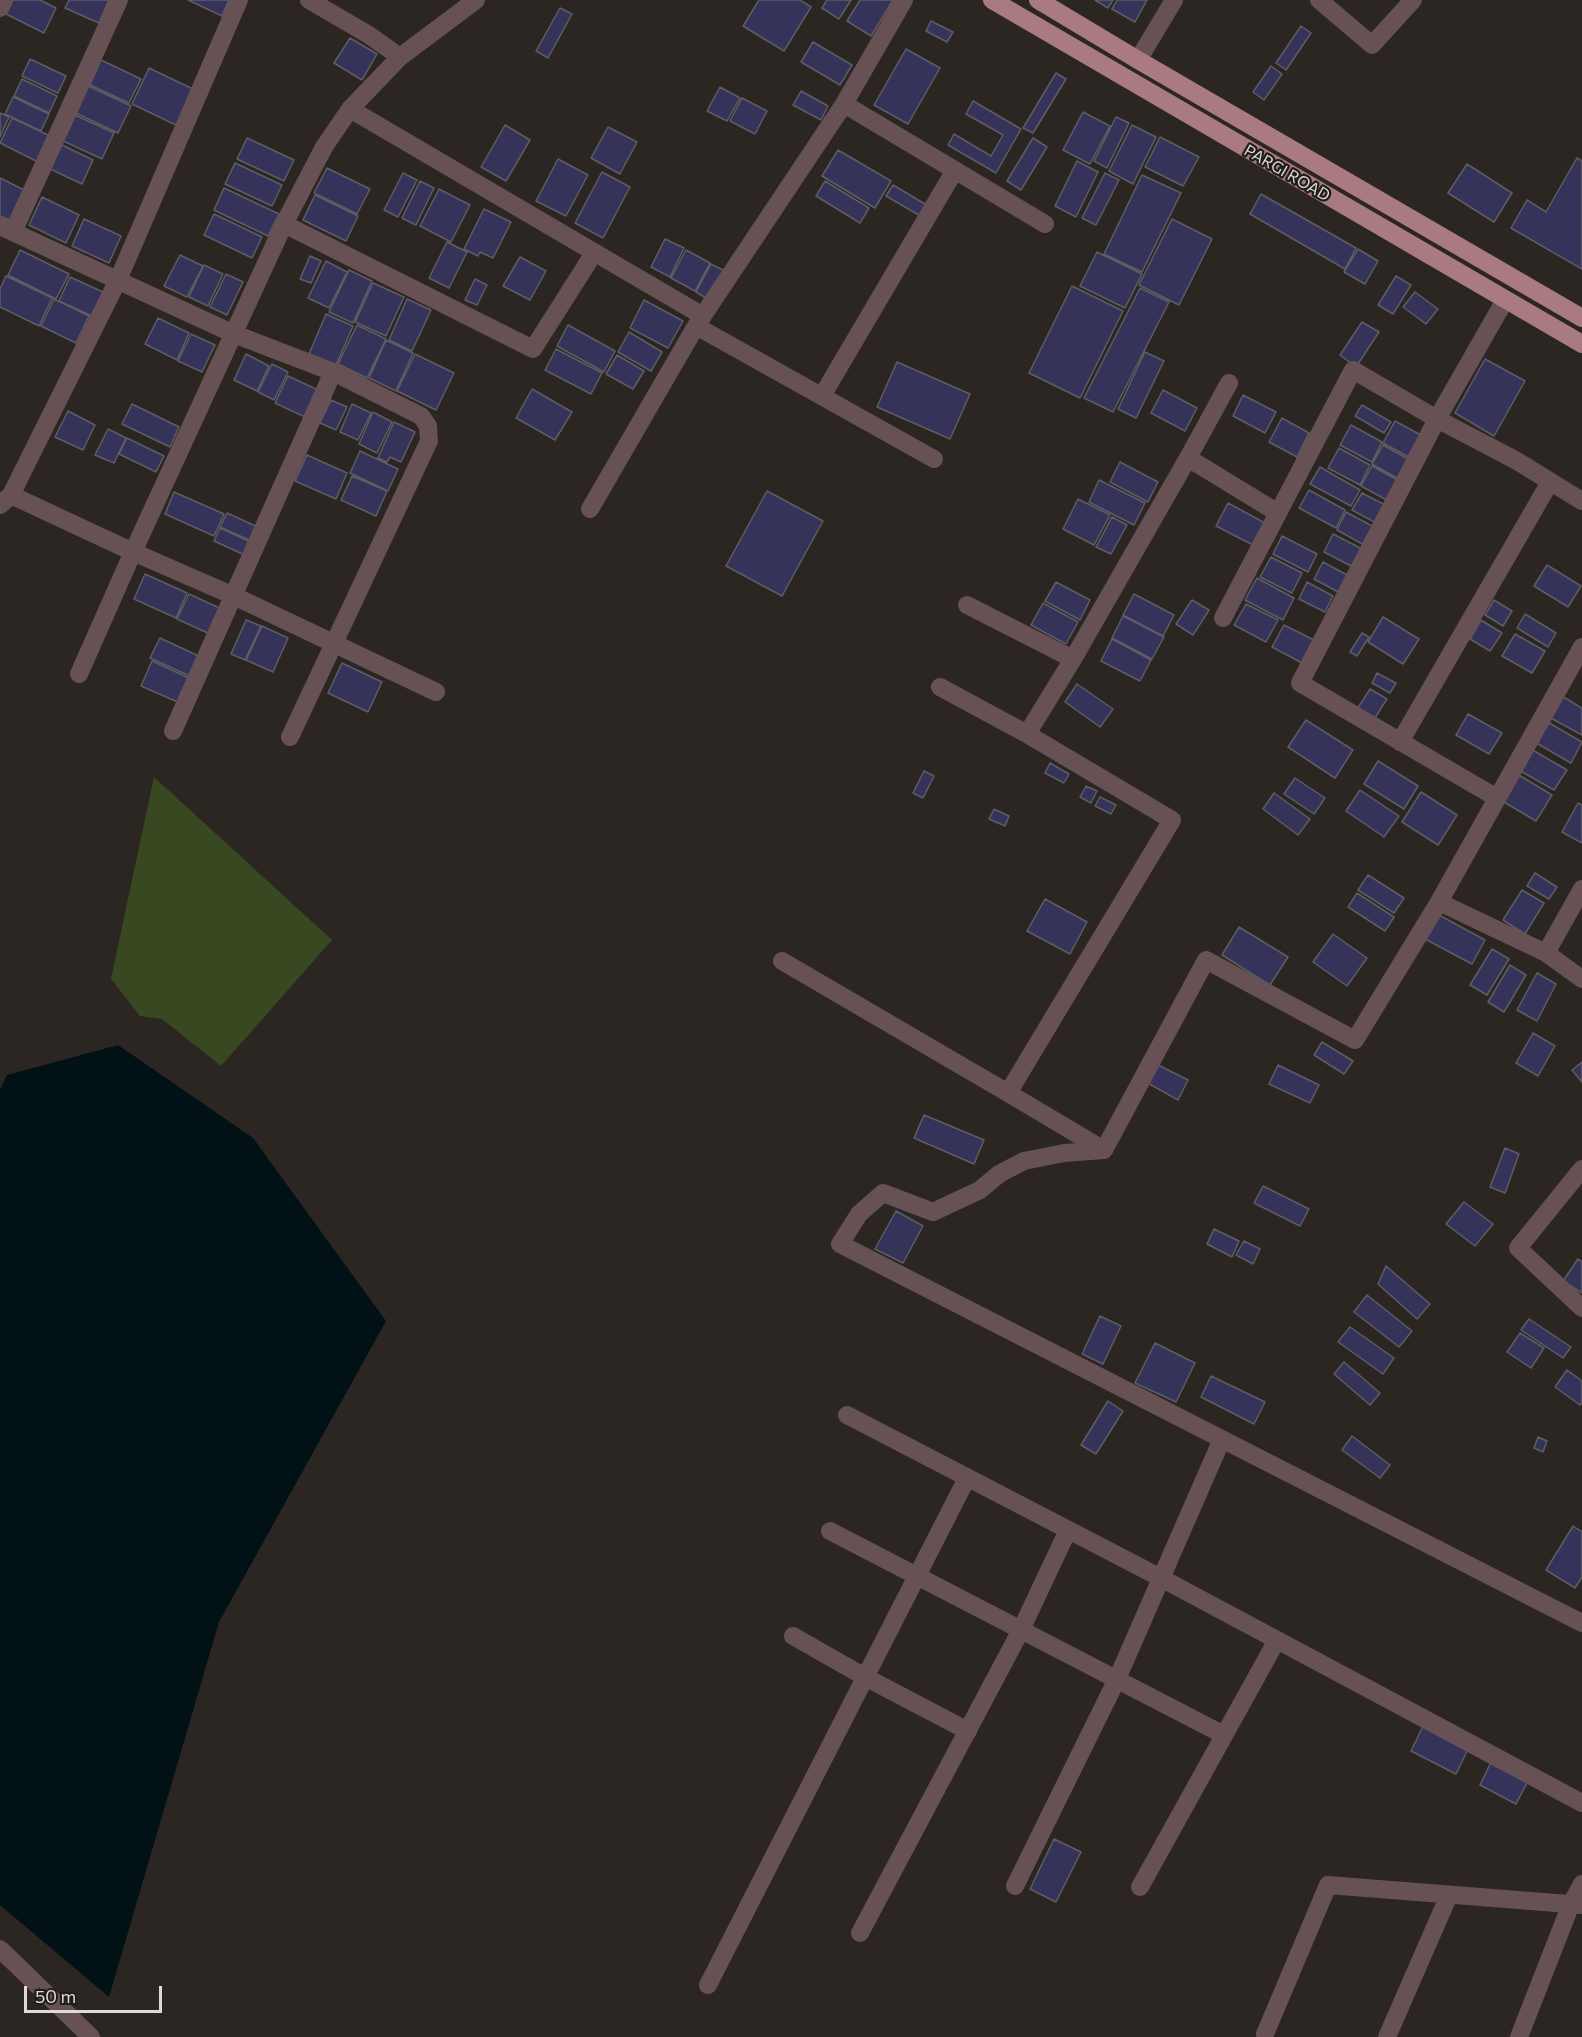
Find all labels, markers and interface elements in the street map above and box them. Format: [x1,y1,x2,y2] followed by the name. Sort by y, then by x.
[1241,141,1333,205] street label: PARGI ROAD
[27,1974,165,2012] scale bar
[35,1985,76,2007] text: 50 m

